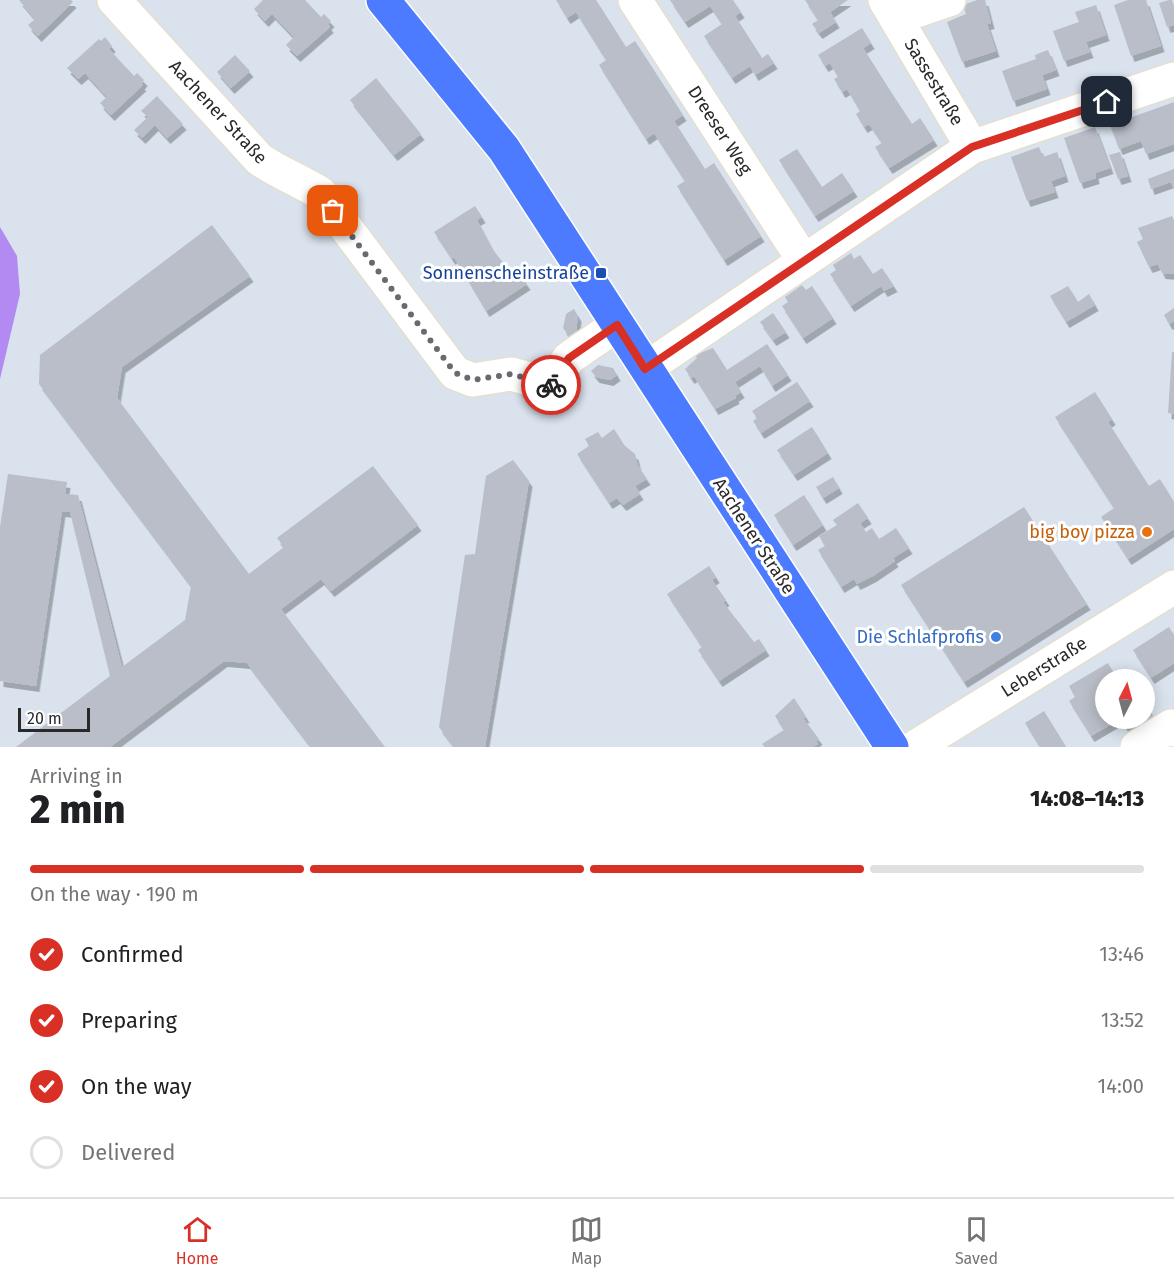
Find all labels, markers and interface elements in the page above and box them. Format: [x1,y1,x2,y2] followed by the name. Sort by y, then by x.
[899,35,969,129] street label: Sassestraße
[164,55,272,169] street label: Aachener Straße
[1081,76,1132,127] pin
[683,81,757,179] street label: Dreeser Weg
[1090,85,1123,118] icon: home
[307,185,358,236] pin
[316,194,349,227] icon: bag
[423,262,589,284] place label: Sonnenscheinstraße
[594,266,608,280] marker: Sonnenscheinstraße
[521,355,581,415] courier
[535,369,568,402] icon: bike
[708,474,800,598] street label: Aachener Straße
[1029,521,1135,543] place label: big boy pizza
[1140,525,1154,539] marker: big boy pizza
[856,626,984,648] place label: Die Schlafprofis
[989,630,1003,644] marker: Die Schlafprofis
[997,632,1091,702] street label: Leberstraße
[1095,669,1155,729] north arrow
[1095,669,1155,729] map controls
[18,705,90,732] scale bar
[27,709,62,728] text: 20 m
[30,764,123,788] text: Arriving in
[1030,785,1144,812] text: 14:08–14:13
[30,787,126,833] text: 2 min
[30,882,199,906] text: On the way · 190 m
[30,938,63,971] icon: check
[81,941,184,968] text: Confirmed
[1099,942,1144,966] text: 13:46
[30,1004,63,1037] icon: check
[81,1007,177,1034] text: Preparing
[1101,1008,1144,1032] text: 13:52
[30,1070,63,1103] icon: check
[81,1073,192,1100] text: On the way
[1098,1074,1144,1098] text: 14:00
[81,1139,176,1166] text: Delivered
[176,1213,219,1268] tab: Home
[570,1213,603,1268] tab: Map
[955,1213,998,1268] tab: Saved

